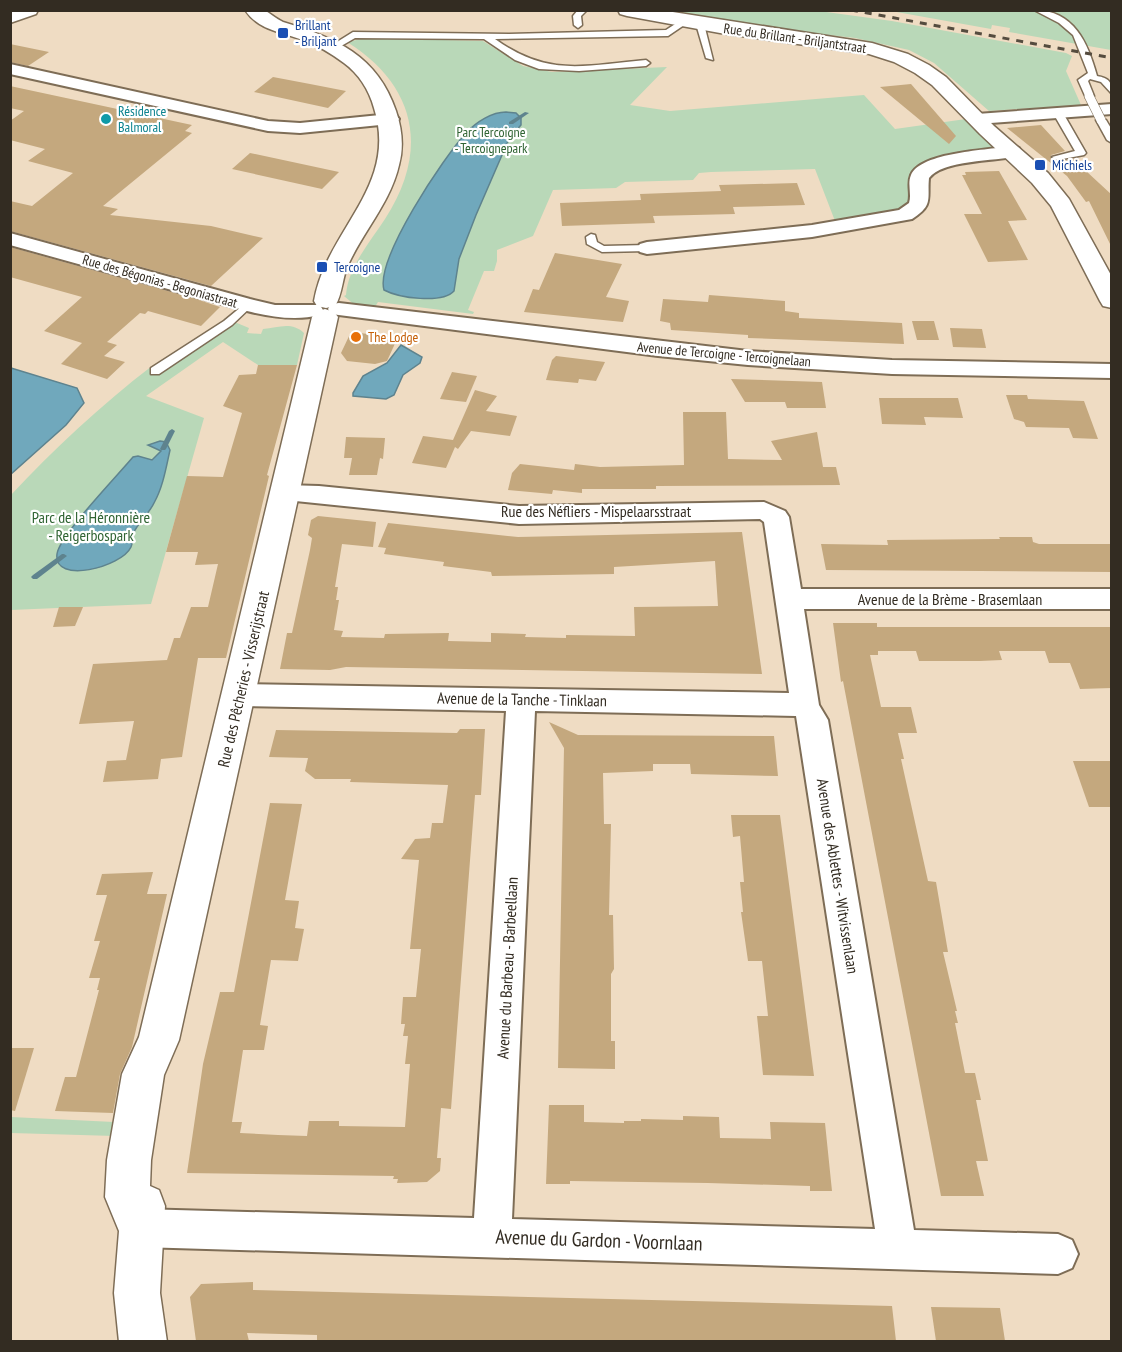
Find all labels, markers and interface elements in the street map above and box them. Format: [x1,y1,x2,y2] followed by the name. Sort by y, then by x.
[295,16,337,50] place label: Brillant - Briljant
[722,19,868,57] street label: Rue du Brillant - Briljantstraat
[276,26,290,40] marker: Brillant - Briljant
[118,102,166,136] place label: Résidence Balmoral
[99,112,113,126] marker: Résidence Balmoral
[455,123,528,157] park label: Parc Tercoigne - Tercoignepark
[1052,156,1092,174] place label: Michiels
[1033,158,1047,172] marker: Michiels
[80,250,240,312] street label: Rue des Bégonias - Begoniastraat
[334,258,380,276] place label: Tercoigne
[315,260,329,274] marker: Tercoigne
[368,328,419,346] place label: The Lodge
[349,330,363,344] marker: The Lodge
[636,337,812,371] street label: Avenue de Tercoigne - Tercoignelaan
[501,501,692,521] street label: Rue des Néfliers - Mispelaarsstraat
[32,507,150,545] park label: Parc de la Héronnière - Reigerbospark
[213,588,273,769] street label: Rue des Pêcheries - Visserijstraat
[858,589,1042,609] street label: Avenue de la Brème - Brasemlaan
[437,688,607,710] street label: Avenue de la Tanche - Tinklaan
[813,777,863,975] street label: Avenue des Ablettes - Witvissenlaan
[492,876,522,1060] street label: Avenue du Barbeau - Barbeellaan
[495,1223,703,1257] street label: Avenue du Gardon - Voornlaan

